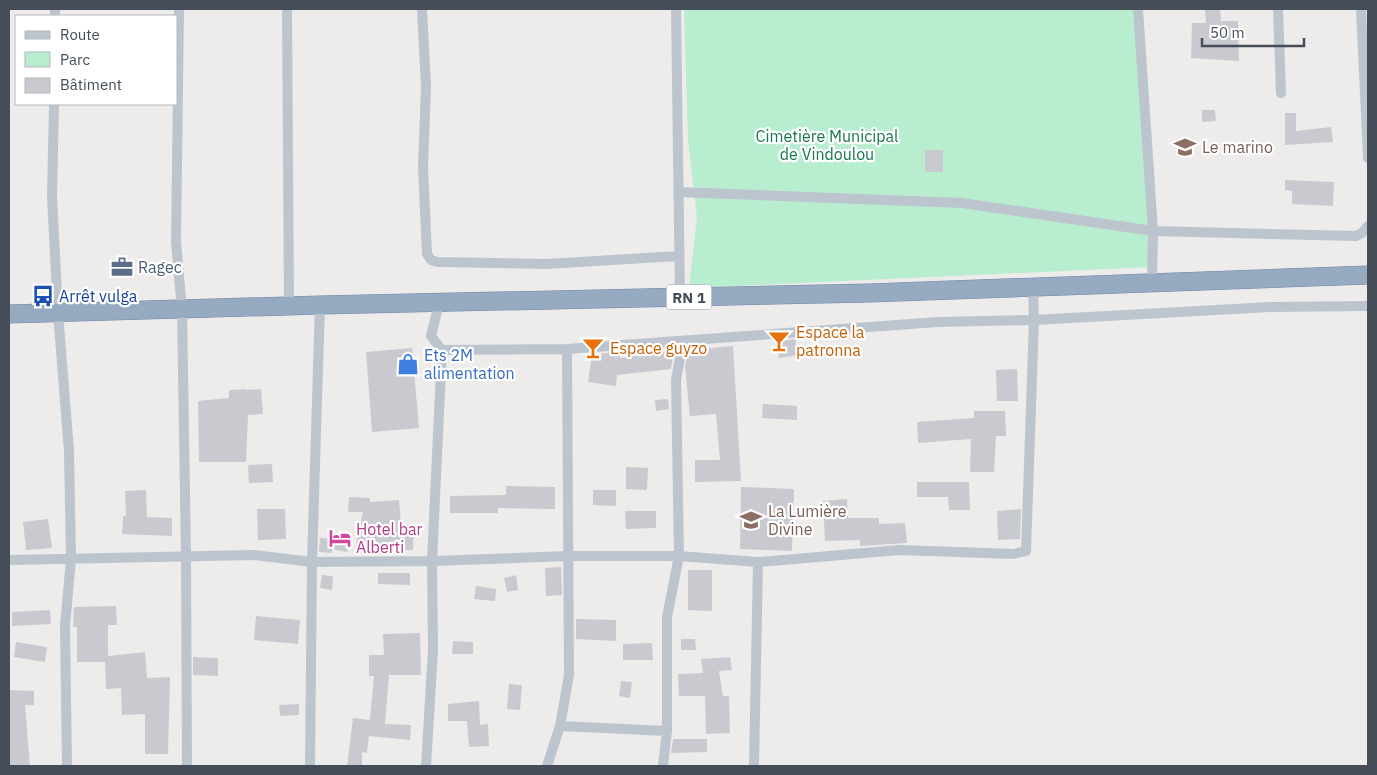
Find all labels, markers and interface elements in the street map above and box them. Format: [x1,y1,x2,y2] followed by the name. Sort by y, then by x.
[15,15,178,105] legend
[1202,15,1304,47] scale bar
[1210,23,1245,42] text: 50 m
[60,25,100,44] text: Route
[60,50,90,69] text: Parc
[60,75,122,94] text: Bâtiment
[756,126,898,164] park label: Cimetière Municipal de Vindoulou
[1172,134,1198,160] school or university icon: Le marino
[1202,137,1273,157] place label: Le marino
[109,254,135,280] office icon: Ragec
[138,257,182,277] place label: Ragec
[30,283,56,309] bus stop icon: Arrêt vulga
[666,284,712,310] road number: RN 1
[59,286,138,306] place label: Arrêt vulga
[796,322,865,360] place label: Espace la patronna
[766,328,792,354] bar icon: Espace la patronna
[580,335,606,361] bar icon: Espace guyzo
[610,338,707,358] place label: Espace guyzo
[424,345,515,383] place label: Ets 2M alimentation
[395,351,421,377] shop icon: Ets 2M alimentation
[768,501,847,539] place label: La Lumière Divine
[738,507,764,533] school or university icon: La Lumière Divine
[356,519,423,557] place label: Hotel bar Alberti
[327,525,353,551] hotel icon: Hotel bar Alberti

